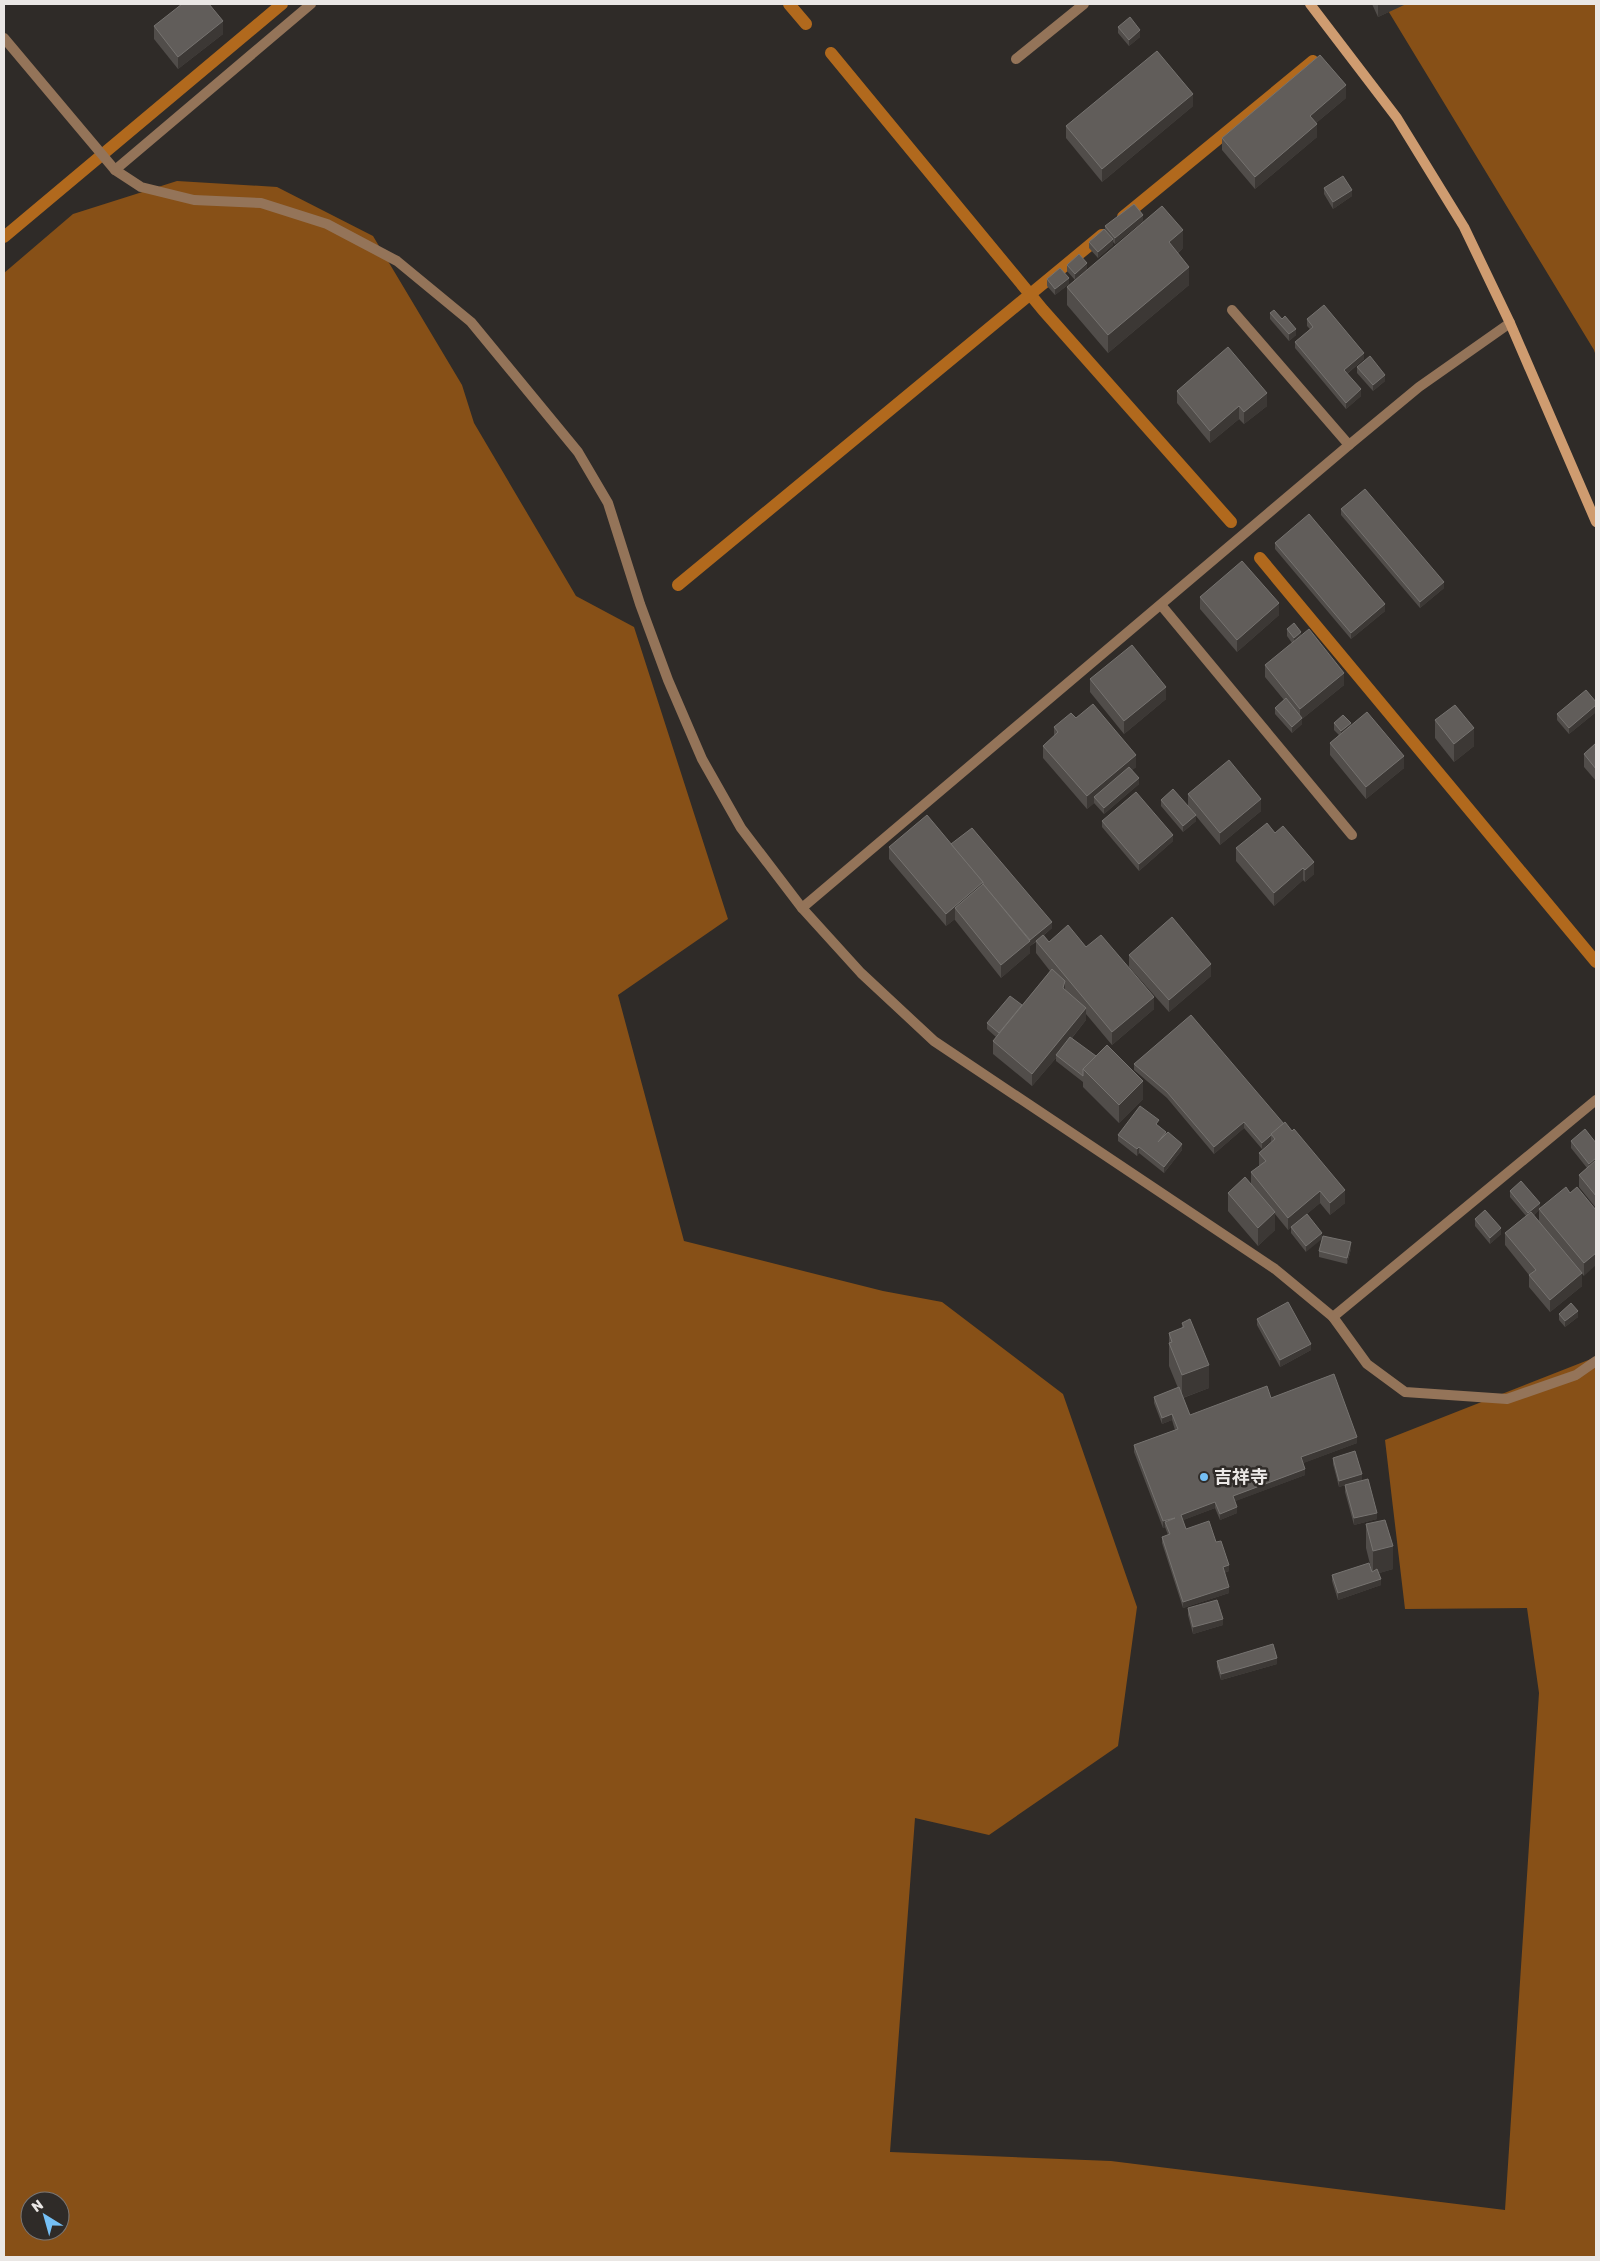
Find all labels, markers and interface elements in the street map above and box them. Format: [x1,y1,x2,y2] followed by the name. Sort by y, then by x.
[1214,1466,1268,1488] place label: 吉祥寺
[1198,1471,1210,1483] marker: 吉祥寺
[20,2191,70,2241] north arrow
[28,2196,47,2216] text: N

